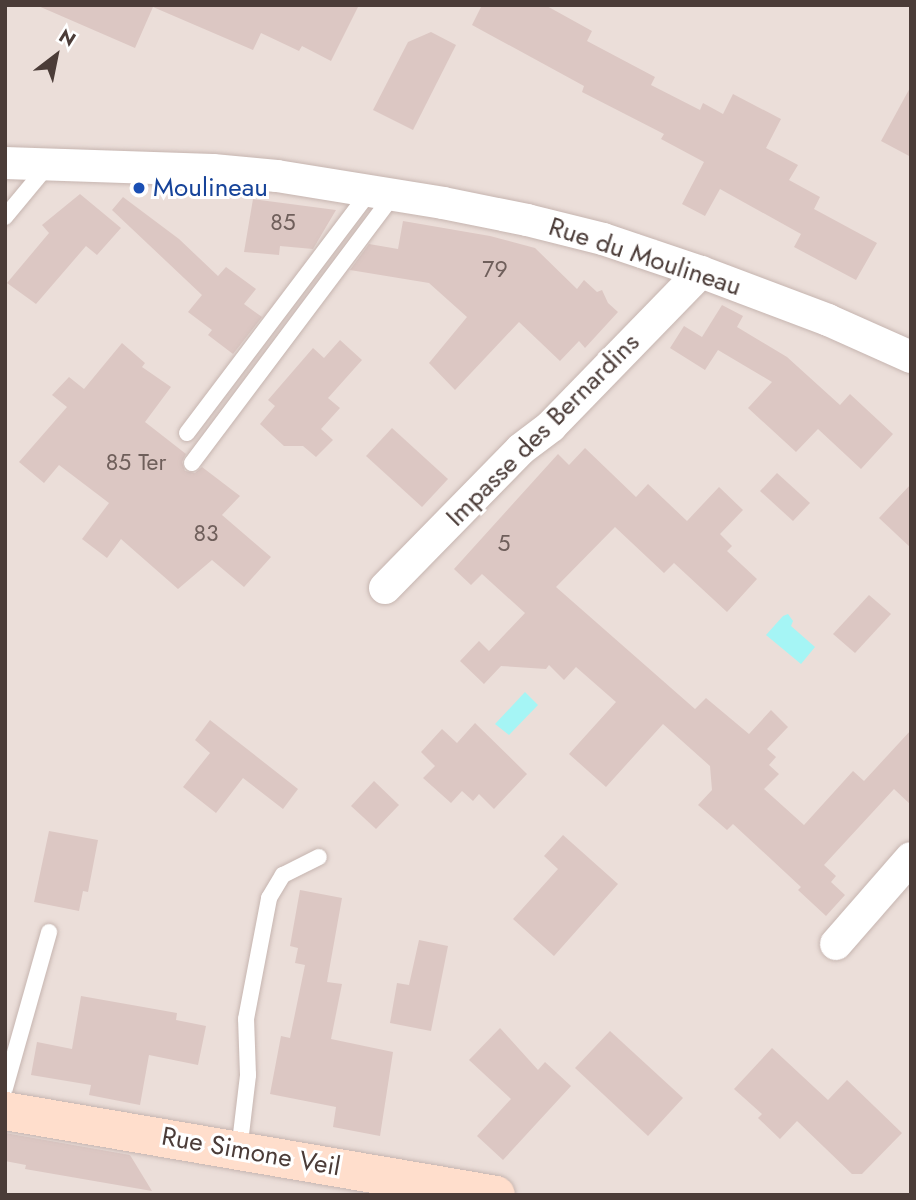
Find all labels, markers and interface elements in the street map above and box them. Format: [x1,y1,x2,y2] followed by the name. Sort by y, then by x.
[21,21,91,91] north arrow
[54,22,81,53] text: N
[153,172,268,204] place label: Moulineau
[131,180,147,196] marker: Moulineau
[270,208,296,236] house number: 85
[545,211,745,303] street label: Rue du Moulineau
[482,255,508,283] house number: 79
[440,327,646,533] street label: Impasse des Bernardins
[106,448,166,476] house number: 85 Ter
[193,519,219,547] house number: 83
[498,529,510,557] house number: 5
[159,1121,343,1183] street label: Rue Simone Veil

